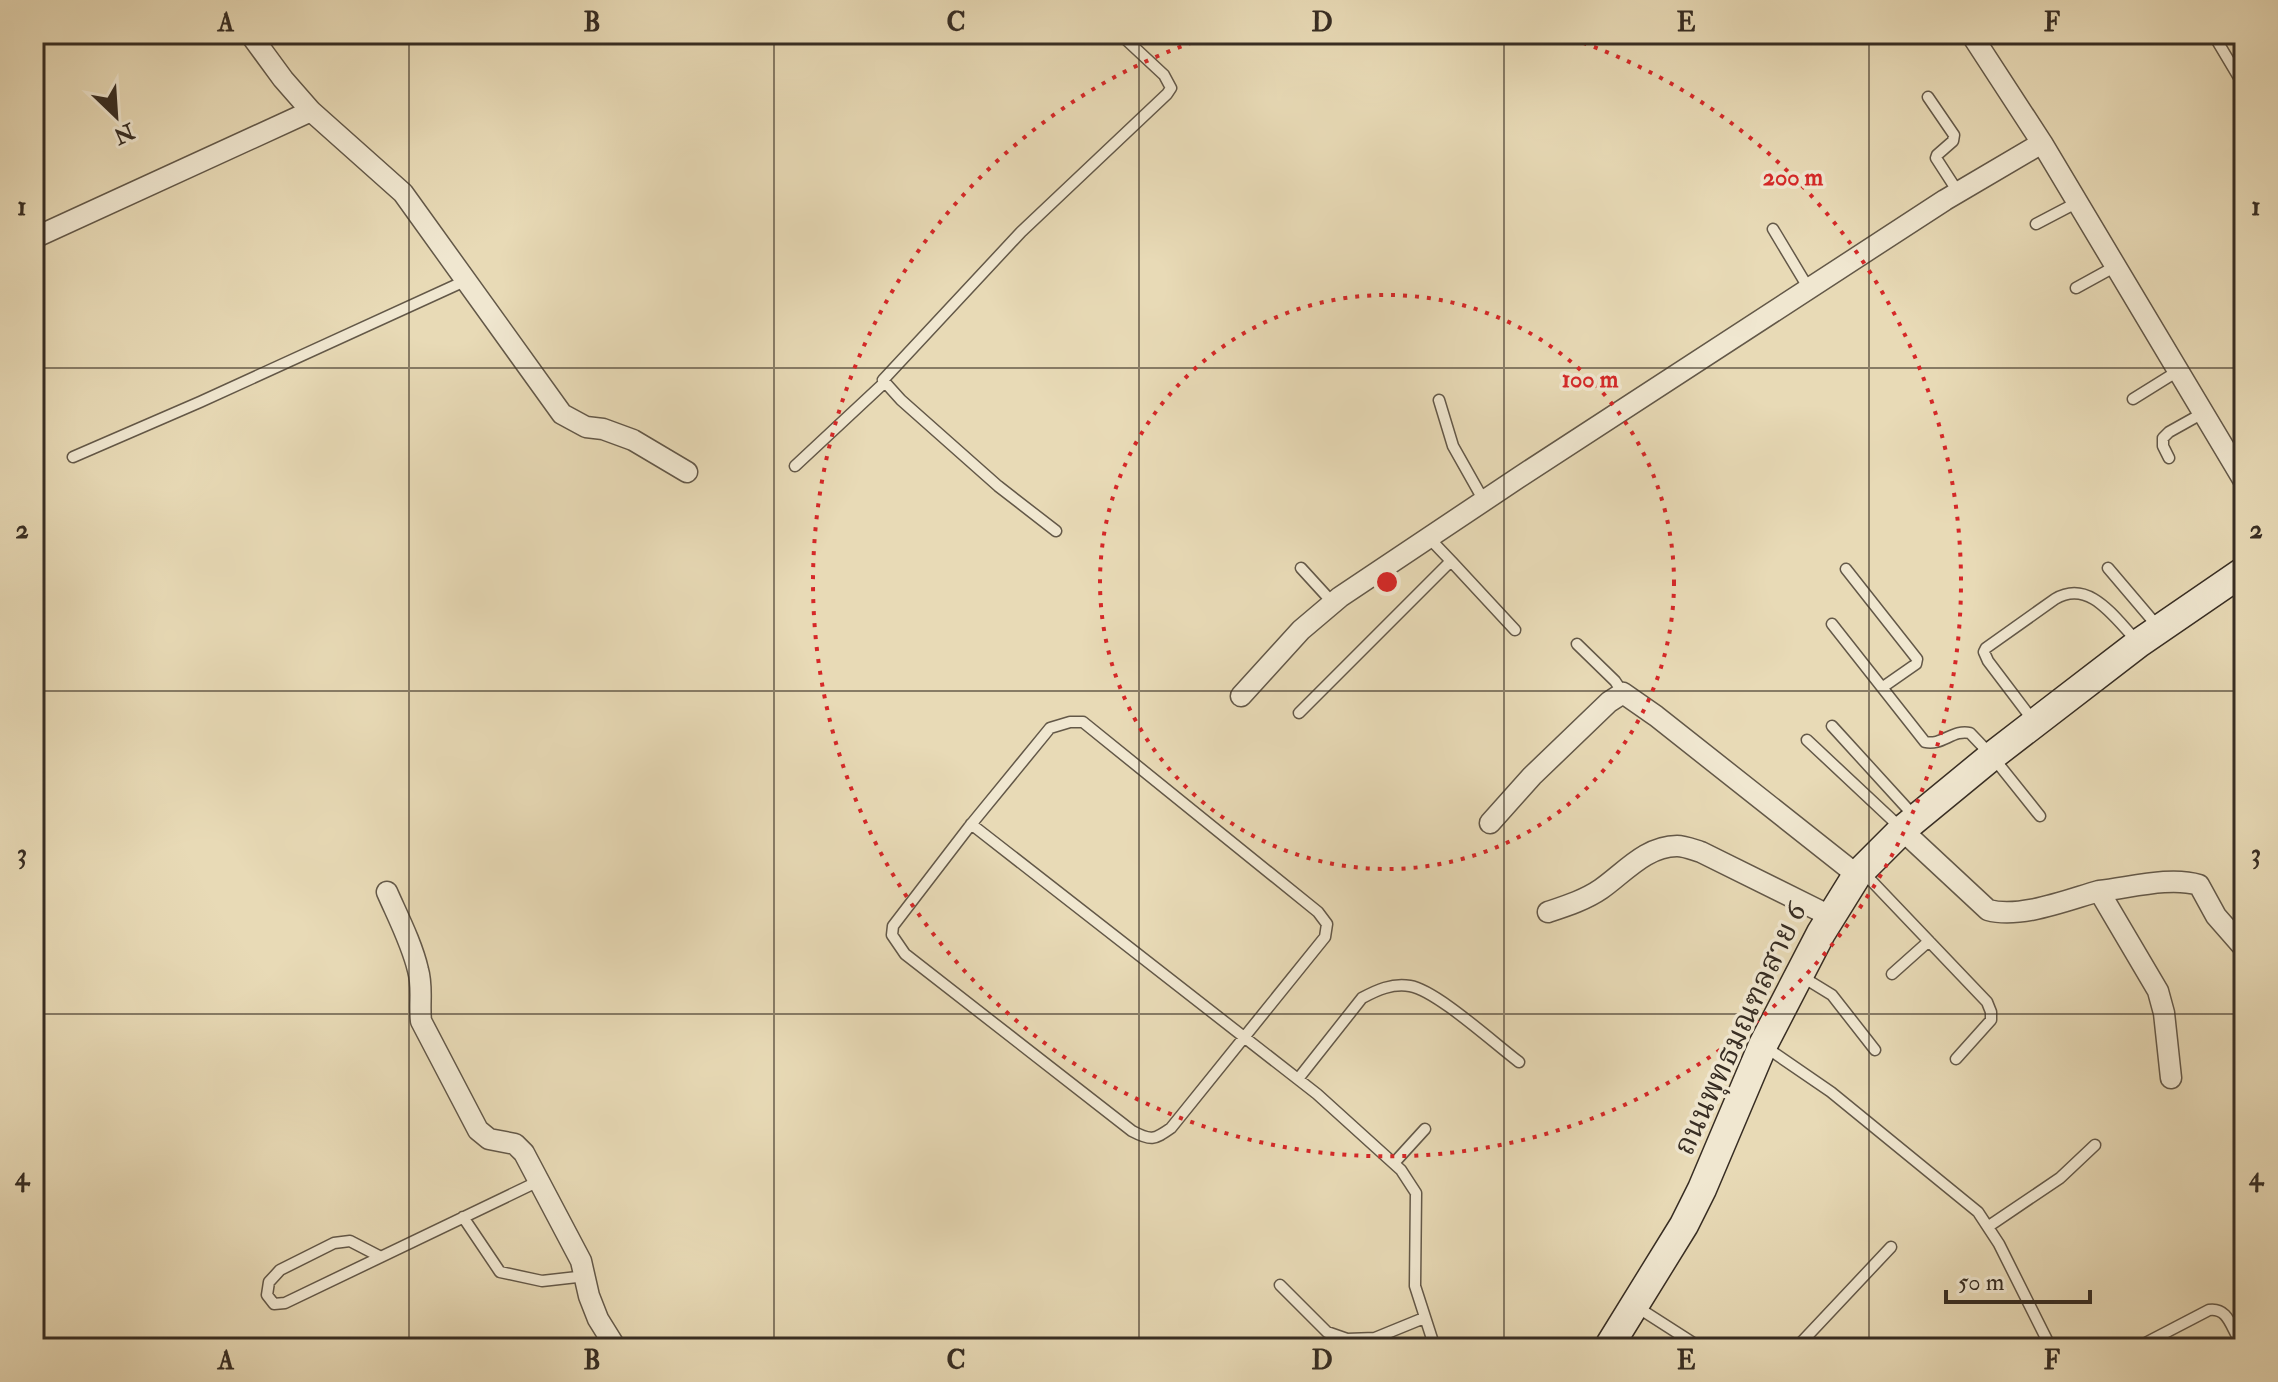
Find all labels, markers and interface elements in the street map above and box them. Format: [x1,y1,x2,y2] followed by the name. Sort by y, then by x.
[217,7,235,39] text: A
[583,7,601,39] text: B
[946,7,966,39] text: C
[1311,7,1333,39] text: D
[1677,7,1696,39] text: E
[2044,7,2061,39] text: F
[76,76,156,156] north arrow
[109,116,140,150] text: N
[1763,162,1824,193] text: 200 m
[17,191,27,223] text: 1
[2251,191,2261,223] text: 1
[1562,364,1619,395] text: 100 m
[15,514,29,546] text: 2
[2249,514,2263,546] text: 2
[1373,568,1401,596] centre of rings
[17,838,27,870] text: 3
[2251,838,2261,870] text: 3
[1665,895,1816,1161] street label: ถนนพุทธมณฑลสาย 6
[14,1161,31,1193] text: 4
[2248,1161,2265,1193] text: 4
[1946,1254,2090,1304] scale bar
[1958,1267,2005,1298] text: 50 m
[217,1345,235,1377] text: A
[583,1345,601,1377] text: B
[946,1345,966,1377] text: C
[1311,1345,1333,1377] text: D
[1677,1345,1696,1377] text: E
[2044,1345,2061,1377] text: F

